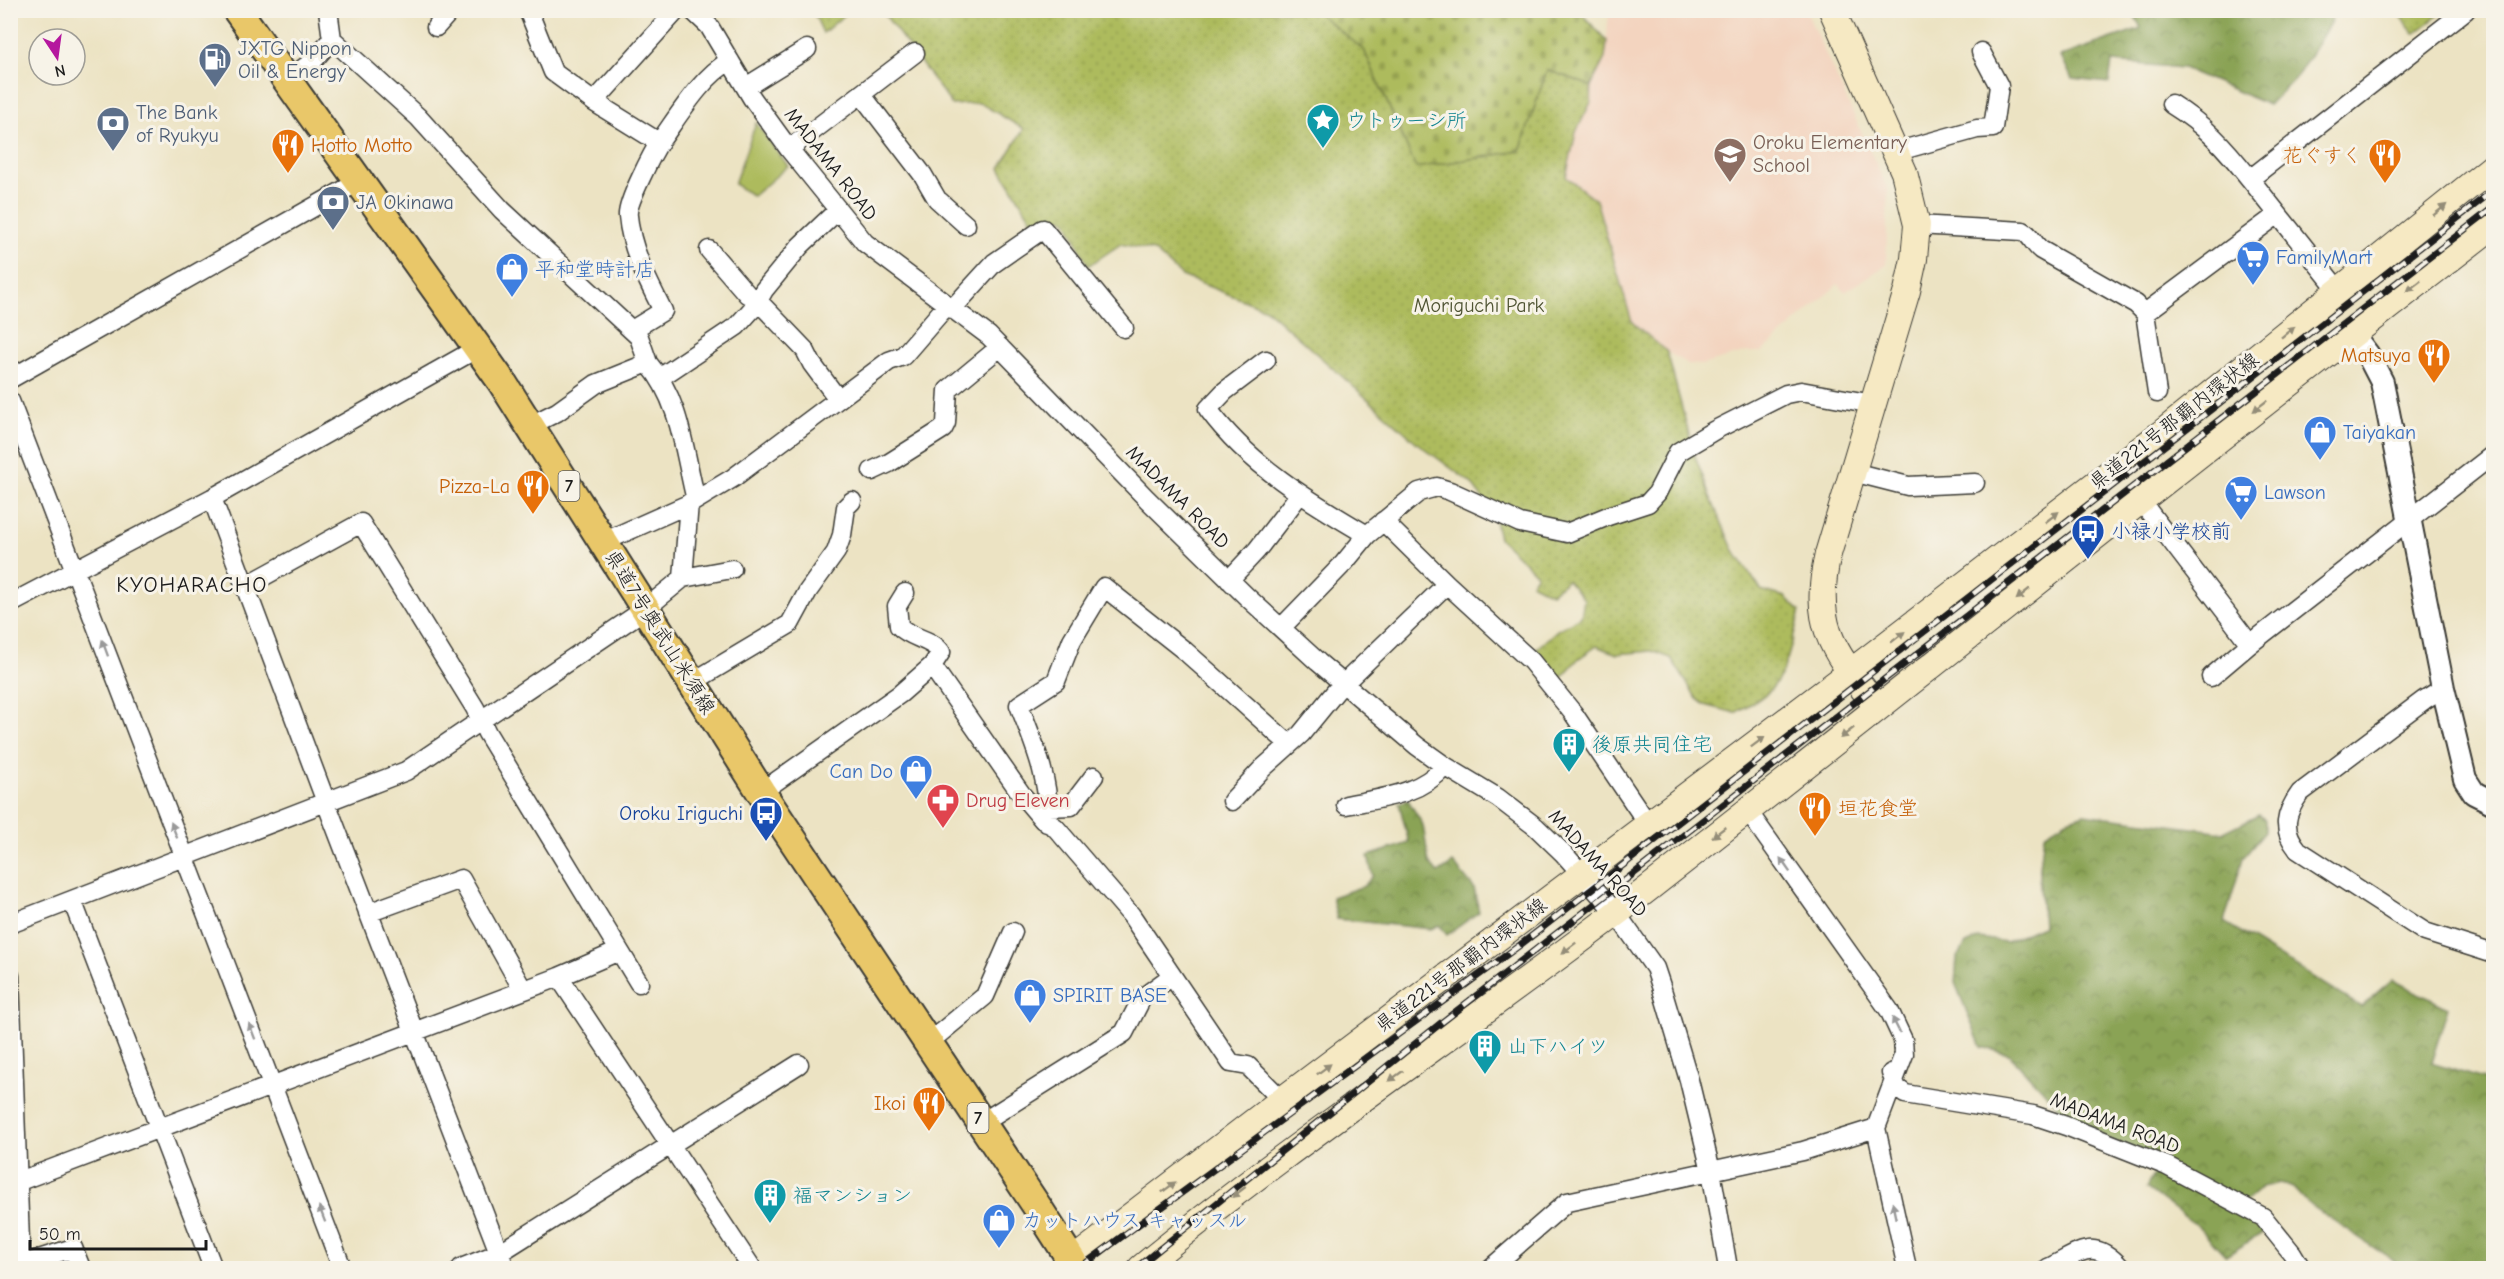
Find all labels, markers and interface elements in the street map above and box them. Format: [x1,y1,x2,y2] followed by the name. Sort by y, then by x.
[27,27,87,87] north arrow
[238,37,352,83] place label: JXTG Nippon Oil & Energy
[197,41,233,88] fuel station icon: JXTG Nippon Oil & Energy
[53,61,67,81] text: N
[136,101,219,147] place label: The Bank of Ryukyu
[1305,102,1341,149] place icon: ウトゥーシ所
[780,103,882,225] street label: MADAMA ROAD
[95,105,131,152] bank icon: The Bank of Ryukyu
[1346,109,1466,132] place label: ウトゥーシ所
[270,127,306,174] restaurant icon: Hotto Motto
[1753,131,1907,177] place label: Oroku Elementary School
[311,134,413,157] place label: Hotto Motto
[1712,136,1748,183] school or university icon: Oroku Elementary School
[2367,137,2403,184] restaurant icon: 花ぐすく
[2282,144,2362,167] place label: 花ぐすく
[315,184,351,231] bank icon: JA Okinawa
[356,191,454,214] place label: JA Okinawa
[2432,204,2447,216] one-way arrow
[2235,239,2271,286] supermarket icon: FamilyMart
[2276,246,2373,269] place label: FamilyMart
[494,251,530,298] shop icon: 平和堂時計店
[535,258,655,281] place label: 平和堂時計店
[2406,280,2422,293] one-way arrow
[1414,294,1545,317] park label: Moriguchi Park
[2280,326,2295,338] one-way arrow
[2416,337,2452,384] restaurant icon: Matsuya
[2341,344,2411,367] place label: Matsuya
[2085,348,2263,494] street label: 県道221号那覇内環状線
[2252,399,2268,412] one-way arrow
[2302,414,2338,461] shop icon: Taiyakan
[2343,421,2416,444] place label: Taiyakan
[1122,441,1234,553] street label: MADAMA ROAD
[515,468,551,515] restaurant icon: Pizza-La
[558,471,580,501] road number: 7
[2223,474,2259,521] supermarket icon: Lawson
[439,475,510,498] place label: Pizza-La
[2264,481,2326,504] place label: Lawson
[2044,512,2059,524] one-way arrow
[2070,513,2106,560] bus stop icon: 小禄小学校前
[2111,520,2231,543] place label: 小禄小学校前
[600,546,720,718] street label: 県道7号奥武山米須線
[116,572,268,598] district label: KYOHARACHO
[2015,587,2031,600] one-way arrow
[1890,631,1905,643] one-way arrow
[99,639,109,657] one-way arrow
[1551,726,1587,773] building icon: 後原共同住宅
[1839,726,1854,738] one-way arrow
[1592,733,1712,756] place label: 後原共同住宅
[1750,736,1766,748] one-way arrow
[898,753,934,800] shop icon: Can Do
[830,760,893,783] place label: Can Do
[925,782,961,829] pharmacy icon: Drug Eleven
[966,789,1070,812] place label: Drug Eleven
[1797,790,1833,837] restaurant icon: 垣花食堂
[748,795,784,842] bus stop icon: Oroku Iriguchi
[1838,797,1918,820] place label: 垣花食堂
[619,802,743,825] place label: Oroku Iriguchi
[1544,805,1652,921] street label: MADAMA ROAD
[169,821,179,839] one-way arrow
[1711,826,1727,839] one-way arrow
[1779,857,1791,873] one-way arrow
[1371,893,1551,1037] street label: 県道221号那覇内環状線
[1562,941,1577,953] one-way arrow
[1012,977,1048,1024] shop icon: SPIRIT BASE
[1053,984,1167,1007] place label: SPIRIT BASE
[1892,1016,1902,1034] one-way arrow
[247,1022,257,1040] one-way arrow
[1467,1028,1503,1075] building icon: 山下ハイツ
[1508,1035,1608,1058] place label: 山下ハイツ
[1316,1063,1331,1075] one-way arrow
[1388,1070,1404,1082] one-way arrow
[911,1085,947,1132] restaurant icon: Ikoi
[2047,1088,2183,1158] street label: MADAMA ROAD
[874,1092,906,1115] place label: Ikoi
[968,1103,988,1133] road number: 7
[752,1177,788,1224] building icon: 福マンション
[1160,1181,1176,1193] one-way arrow
[793,1184,912,1207] place label: 福マンション
[1231,1186,1247,1199] one-way arrow
[981,1202,1017,1249] shop icon: カットハウス キャッスル
[1889,1202,1898,1221] one-way arrow
[316,1205,326,1223] one-way arrow
[1022,1209,1247,1232] place label: カットハウス キャッスル
[30,1213,206,1251] scale bar
[39,1224,81,1245] text: 50 m

